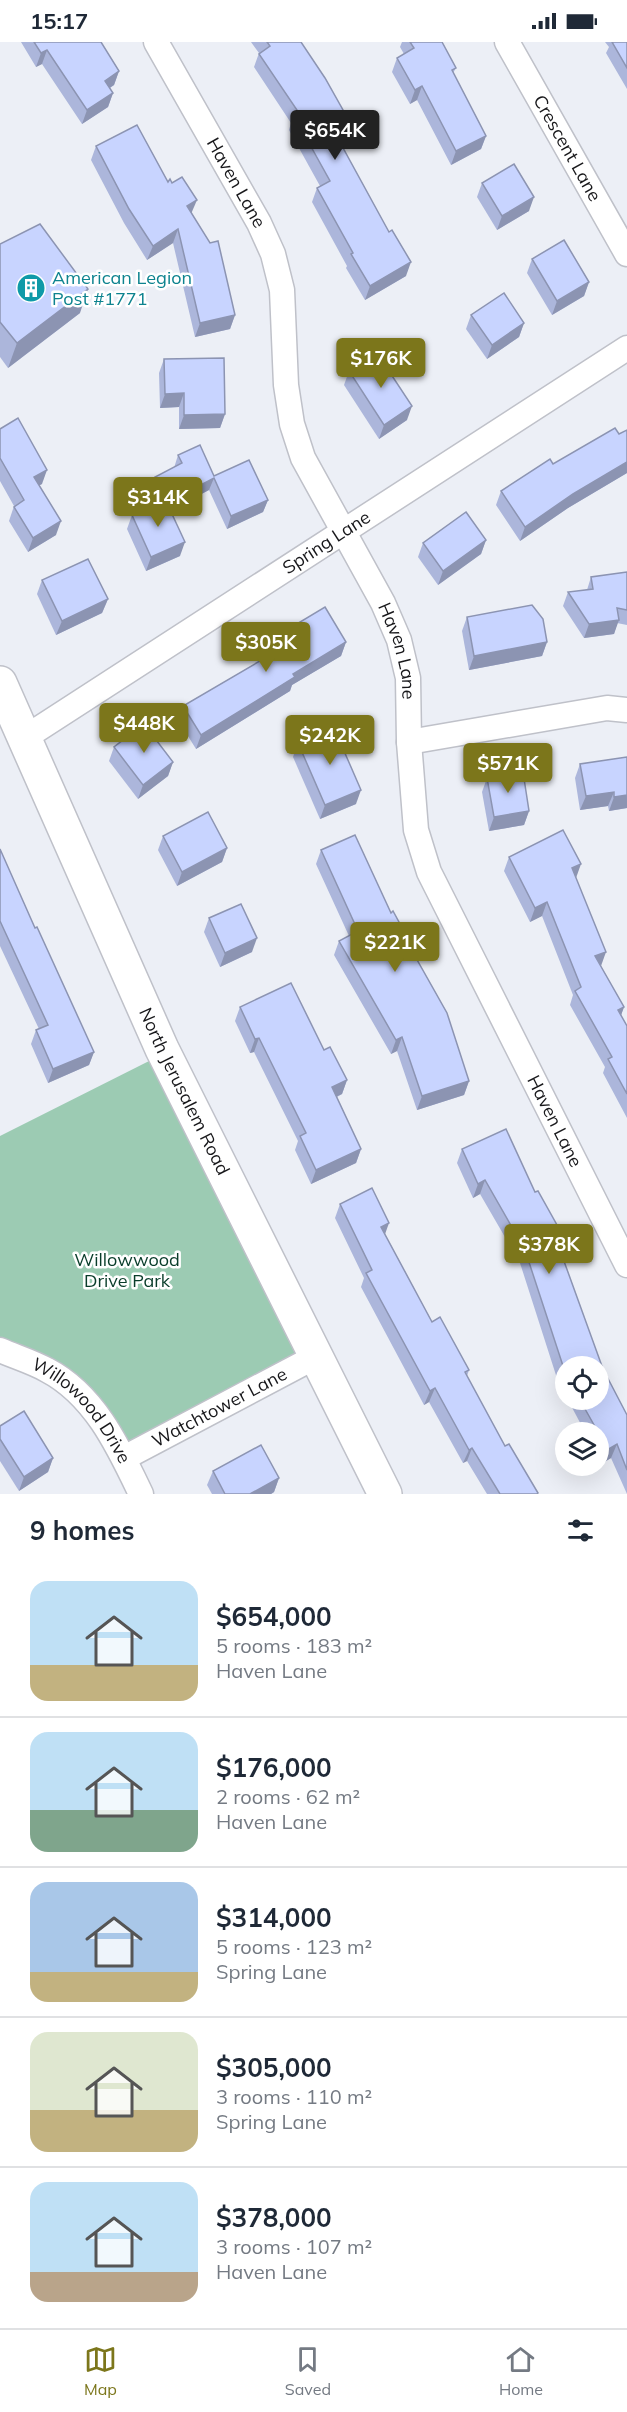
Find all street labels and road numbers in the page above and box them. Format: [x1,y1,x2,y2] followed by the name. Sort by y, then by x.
[528,91,607,205] street label: Crescent Lane
[202,133,271,232] street label: Haven Lane
[278,505,374,579] street label: Spring Lane
[373,599,420,700] street label: Haven Lane
[134,1004,235,1179] street label: North Jerusalem Road
[522,1071,588,1171] street label: Haven Lane
[29,1352,136,1467] street label: Willowood Drive
[148,1362,291,1452] street label: Watchtower Lane

